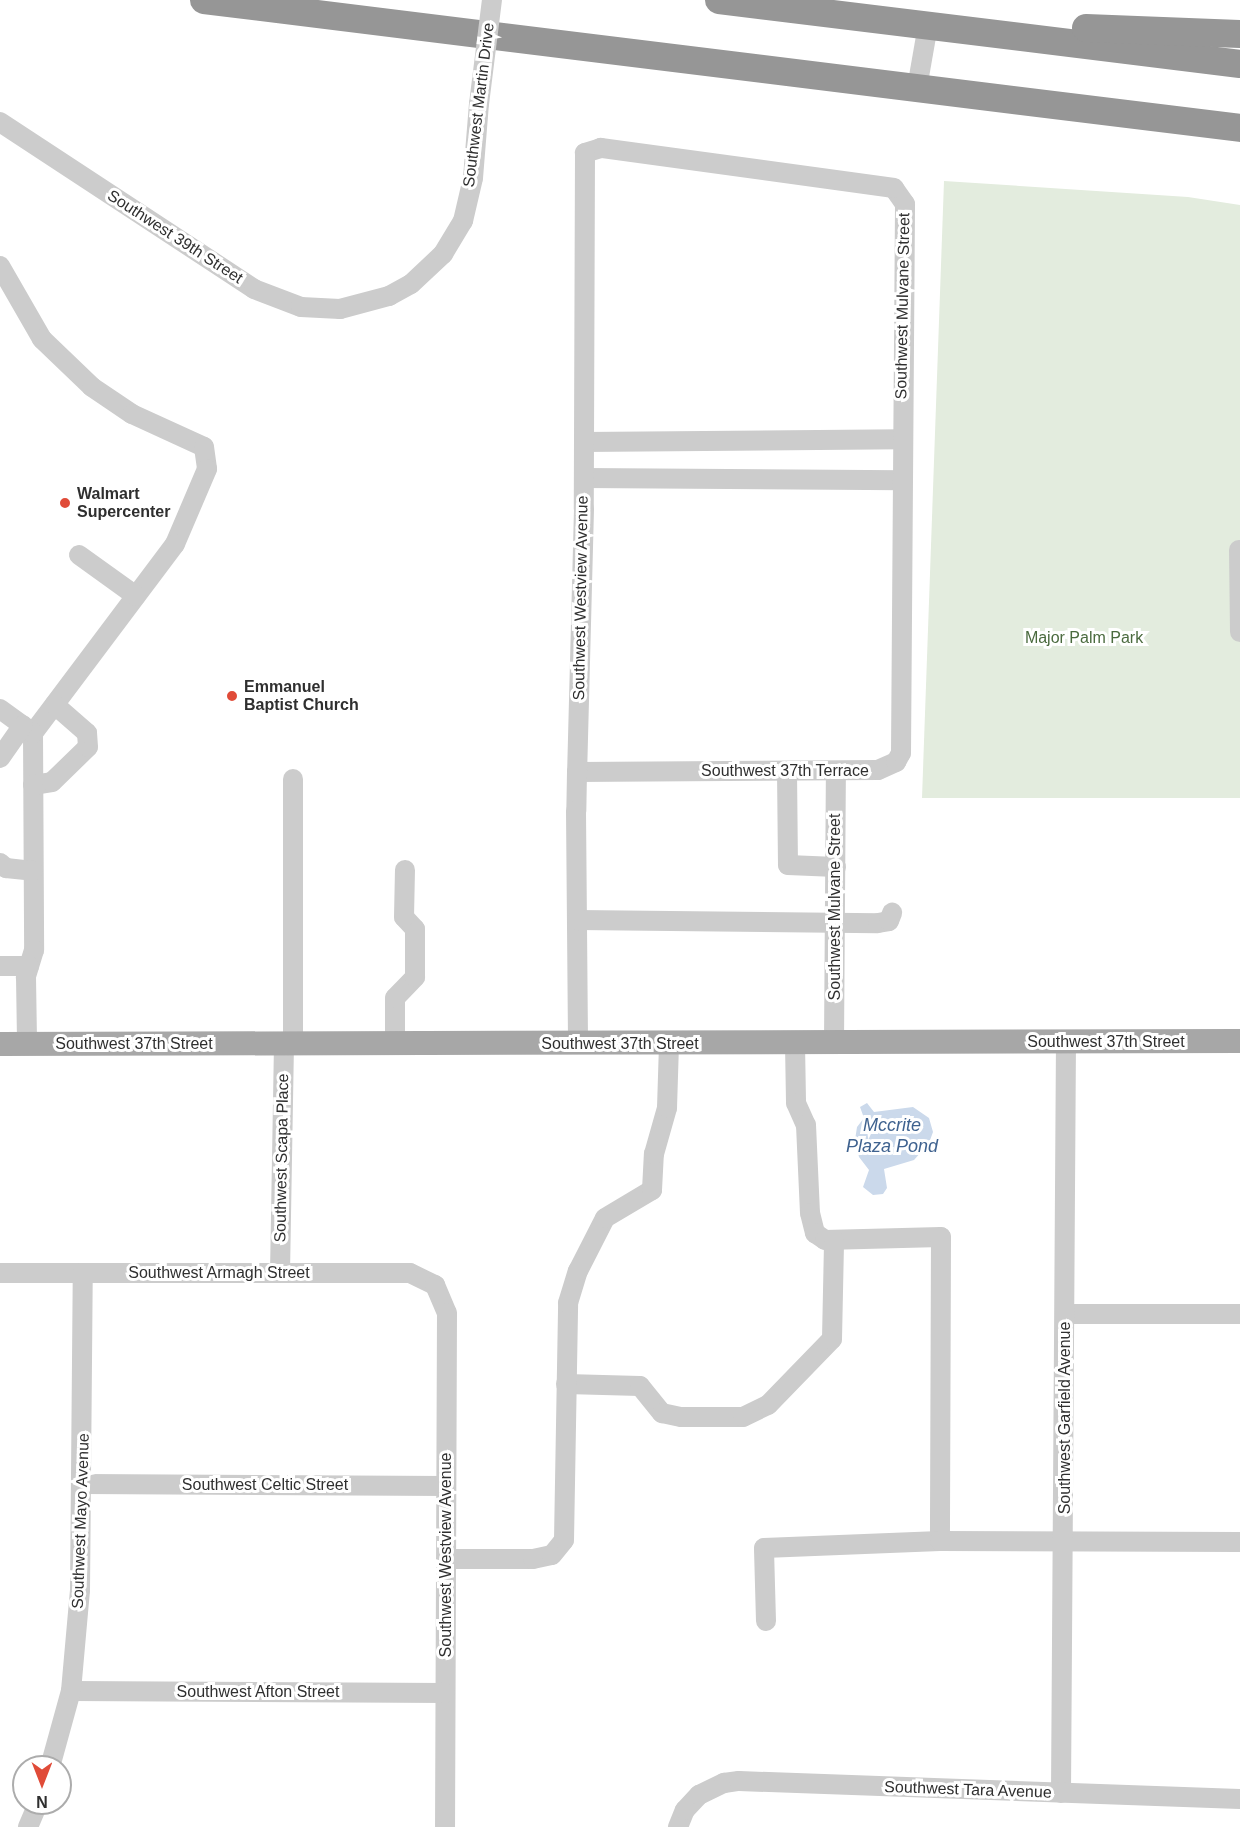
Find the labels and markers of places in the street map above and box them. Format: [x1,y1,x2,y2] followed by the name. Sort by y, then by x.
[77,484,170,522] place label: Walmart Supercenter
[58,496,72,510] marker: Walmart Supercenter
[244,677,359,715] place label: Emmanuel Baptist Church
[225,689,239,703] marker: Emmanuel Baptist Church

